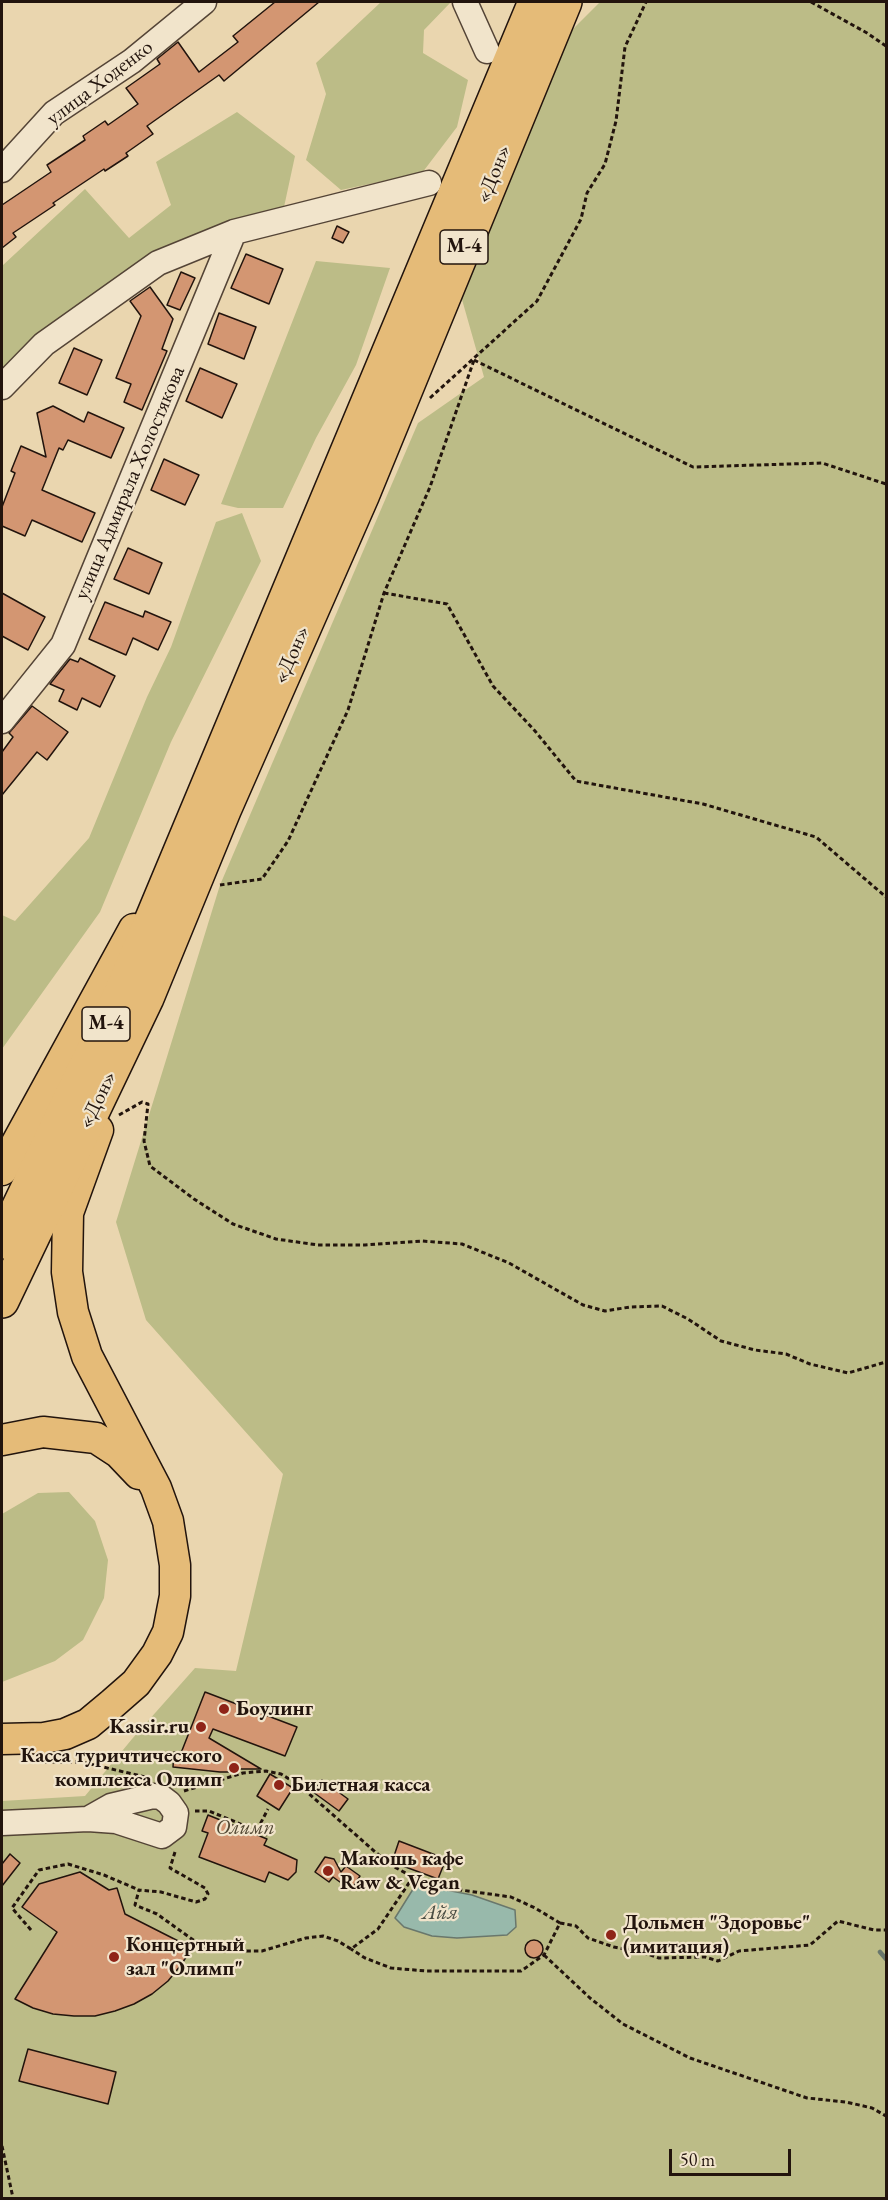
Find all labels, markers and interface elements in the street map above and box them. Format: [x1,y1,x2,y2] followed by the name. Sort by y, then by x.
[42,35,158,131] street label: улица Ходенко
[471,141,517,207] street label: «Дон»
[440,230,488,264] road number: М-4
[69,362,191,604] street label: улица Адмирала Холостякова
[268,622,316,688] street label: «Дон»
[82,1007,130,1041] road number: М-4
[73,1067,123,1133] street label: «Дон»
[236,1696,313,1722] place label: Боулинг
[217,1702,231,1716] marker: Боулинг
[110,1714,189,1740] place label: Kassir.ru
[194,1720,208,1734] marker: Kassir.ru
[21,1743,222,1793] place label: Касса туричтического комплекса Олимп
[227,1761,241,1775] marker: Касса туричтического комплекса Олимп
[291,1772,431,1798] place label: Билетная касса
[272,1778,286,1792] marker: Билетная касса
[215,1815,275,1841] park label: Олимп
[340,1846,464,1896] place label: Макошь кафе Raw & Vegan
[321,1864,335,1878] marker: Макошь кафе Raw & Vegan
[422,1900,458,1926] water label: Айя
[623,1910,810,1960] place label: Дольмен "Здоровье" (имитация)
[604,1928,618,1942] marker: Дольмен "Здоровье" (имитация)
[126,1932,245,1982] place label: Концертный зал "Олимп"
[107,1950,121,1964] marker: Концертный зал "Олимп"
[672,2137,794,2175] scale bar
[680,2148,715,2171] text: 50 m

